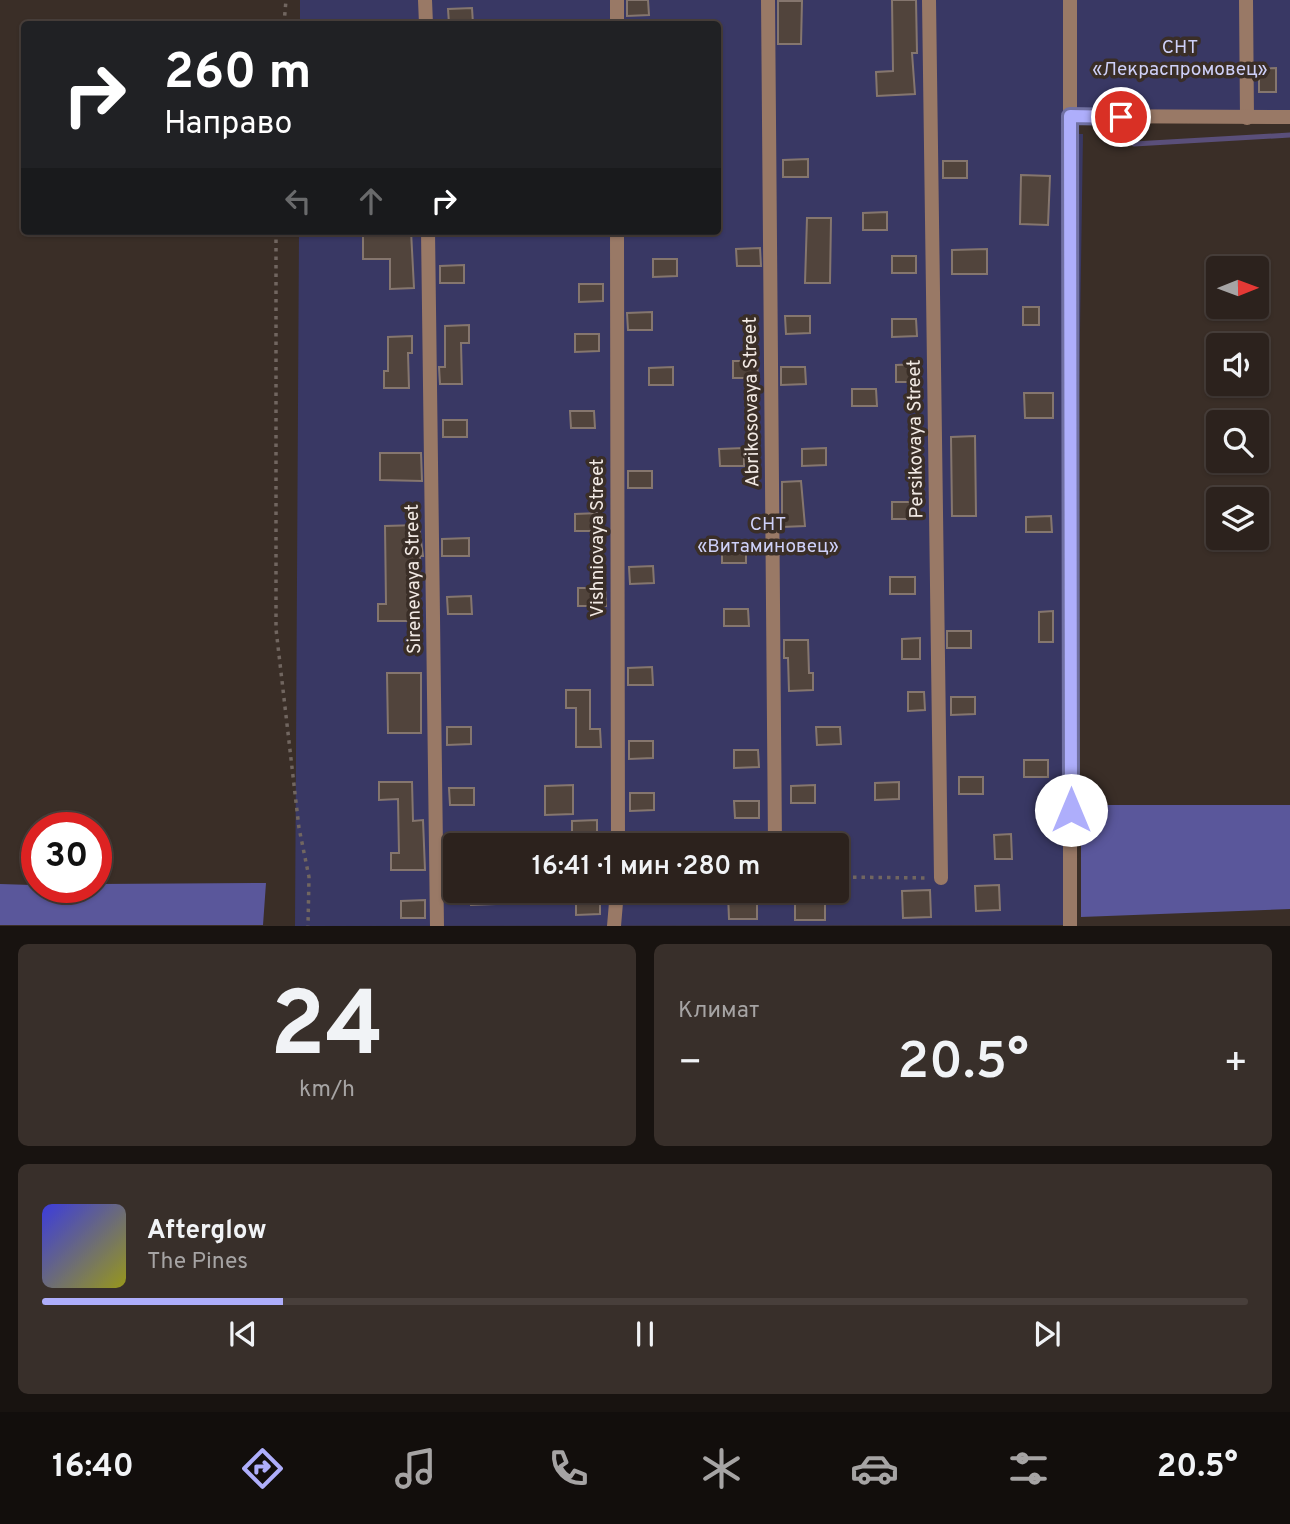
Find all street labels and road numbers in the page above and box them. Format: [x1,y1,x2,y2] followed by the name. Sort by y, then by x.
[739,317,765,487] street label: Abrikosovaya Street
[903,359,929,519] street label: Persikovaya Street
[586,459,610,617] street label: Vishniovaya Street
[401,504,427,654] street label: Sirenevaya Street

